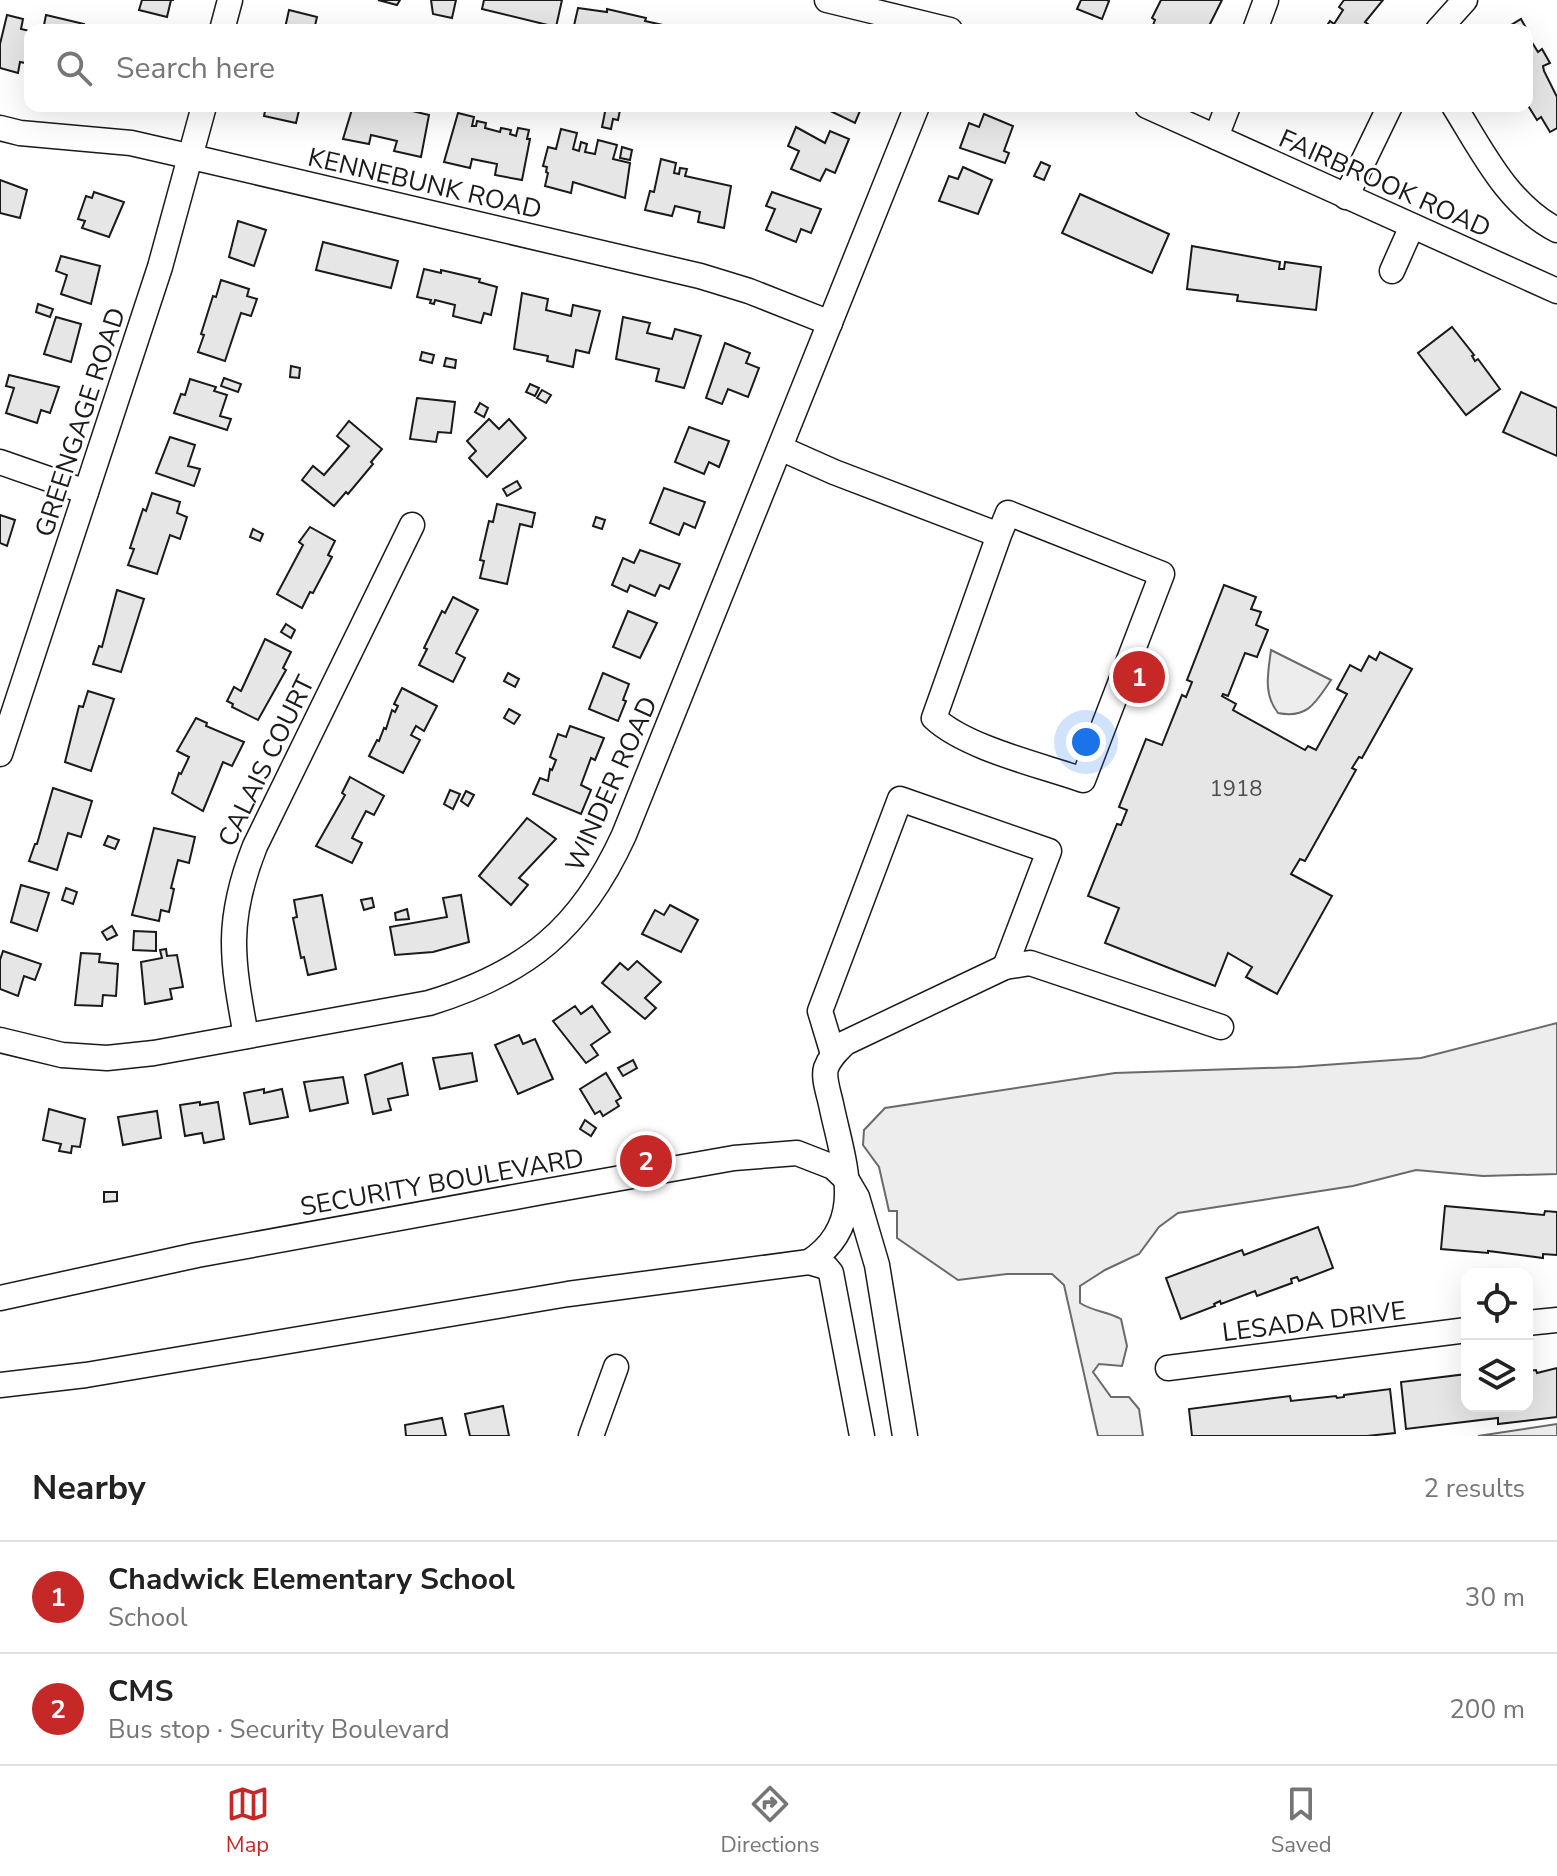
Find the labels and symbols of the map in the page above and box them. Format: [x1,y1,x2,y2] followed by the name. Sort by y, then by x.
[1273,121,1496,246] street label: FAIRBROOK ROAD
[305,140,545,227] street label: KENNEBUNK ROAD
[27,303,134,541] street label: GREENGAGE ROAD
[1113,647,1165,707] pin: 1
[210,670,323,853] street label: CALAIS COURT
[557,691,666,877] street label: WINDER ROAD
[1066,722,1106,762] your location
[1210,774,1262,804] house number: 1918
[620,1131,672,1191] pin: 2
[298,1140,587,1225] street label: SECURITY BOULEVARD
[1220,1293,1408,1350] street label: LESADA DRIVE

